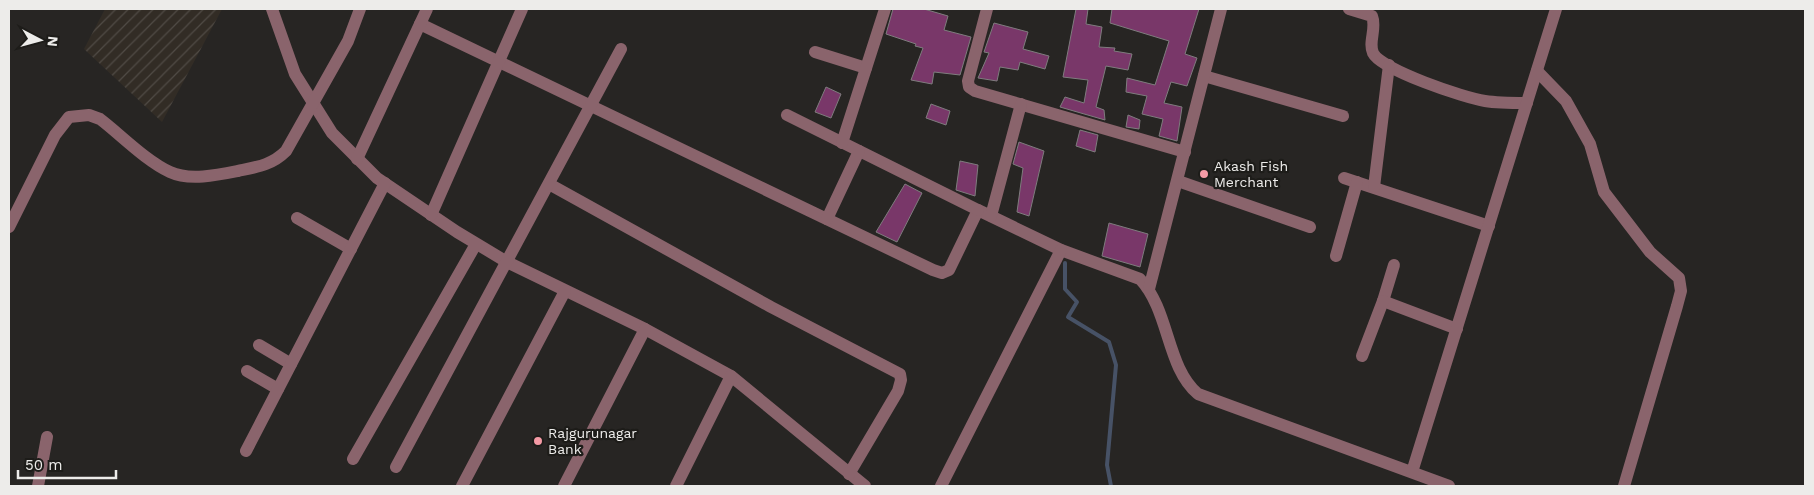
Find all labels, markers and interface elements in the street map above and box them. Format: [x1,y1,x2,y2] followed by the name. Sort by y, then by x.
[15,15,65,65] north arrow
[44,35,61,47] text: N
[1214,158,1288,190] place label: Akash Fish Merchant
[1198,168,1210,180] marker: Akash Fish Merchant
[548,425,637,457] place label: Rajgurunagar Bank
[532,435,544,447] marker: Rajgurunagar Bank
[18,448,115,480] scale bar
[25,456,62,474] text: 50 m

